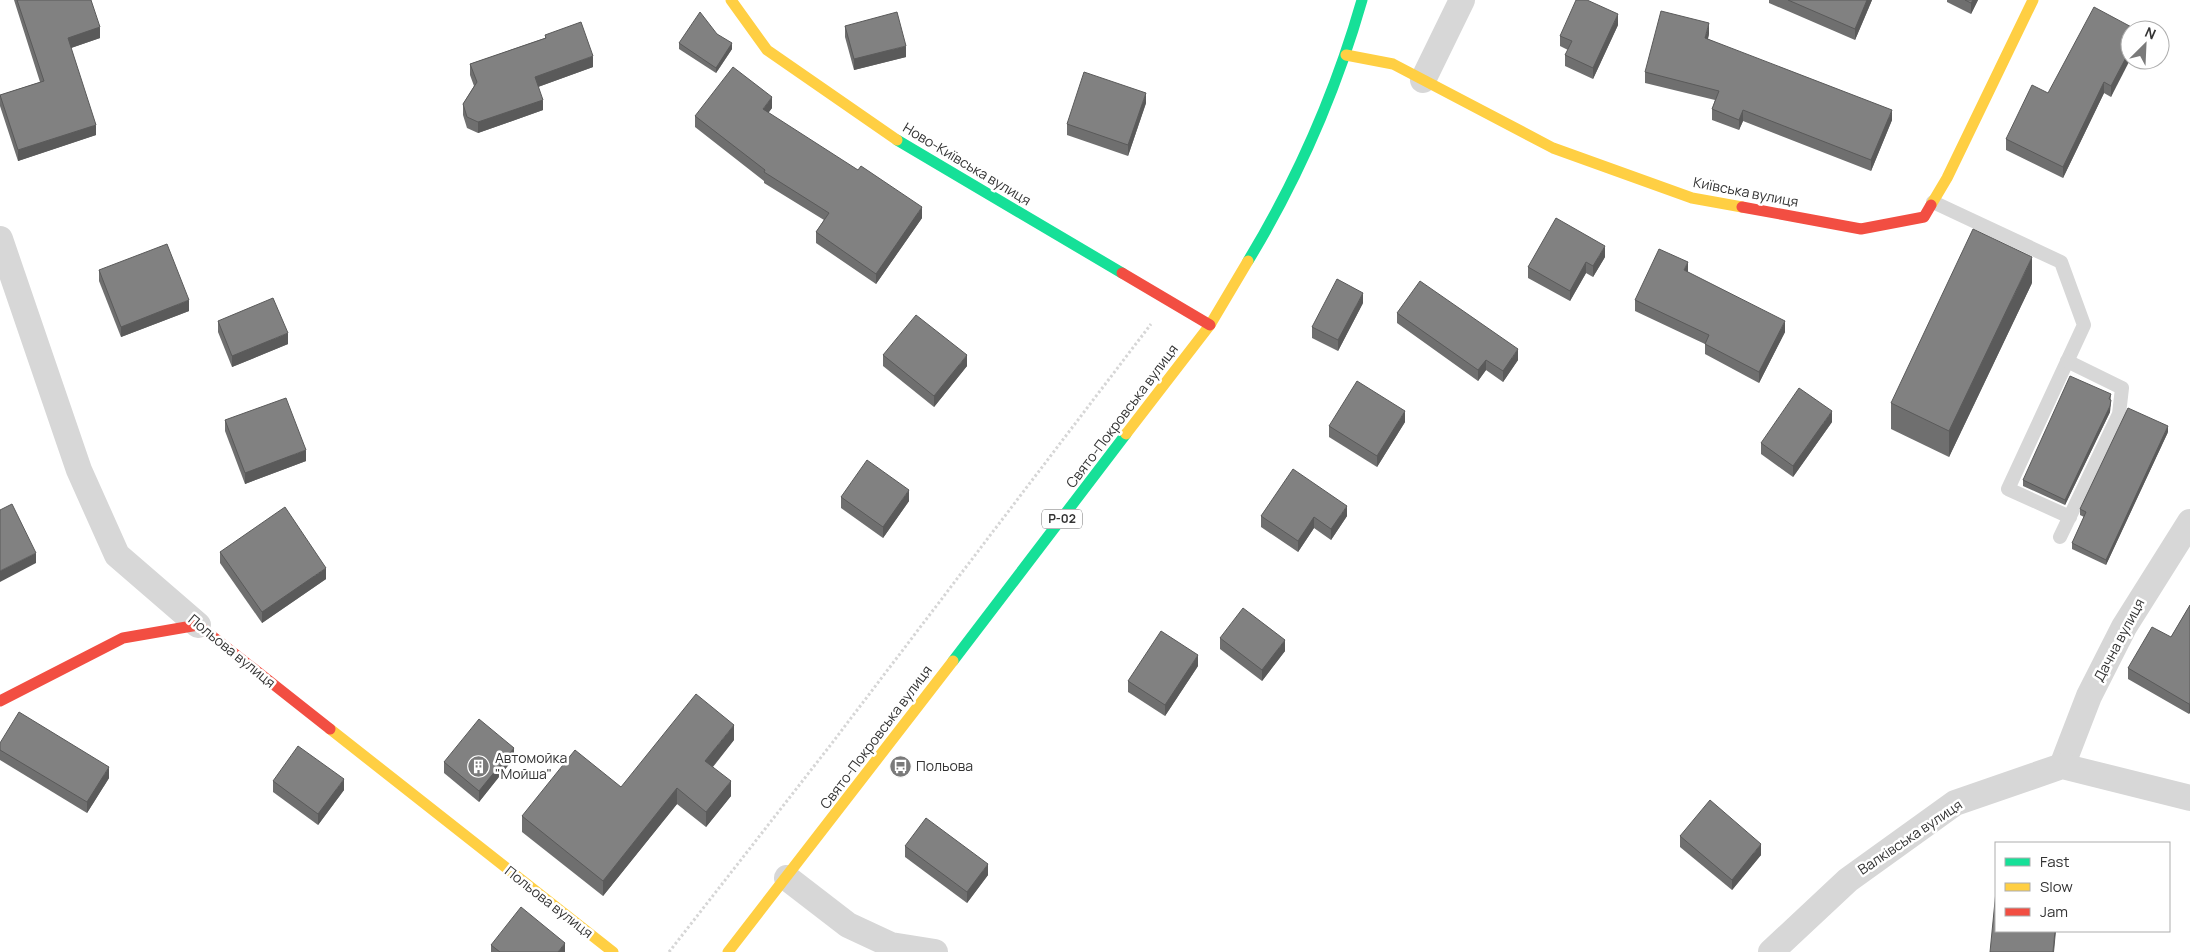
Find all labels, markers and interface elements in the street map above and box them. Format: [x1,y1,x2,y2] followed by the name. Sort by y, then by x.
[2120,20,2170,70] north arrow
[2142,22,2159,43] text: N
[900,118,1035,209] street label: Ново-Київська вулиця
[1692,172,1800,211] street label: Київська вулиця
[1061,340,1182,491] street label: Свято-Покровська вулиця
[1042,509,1082,528] road number: Р-02
[2089,595,2148,685] street label: Дачна вулиця
[185,610,280,692] street label: Польова вулиця
[815,661,936,812] street label: Свято-Покровська вулиця
[495,748,567,783] place label: Автомойка "Мойша"
[467,754,491,778] building icon: Автомойка "Мойша"
[888,754,912,778] bus stop icon: Польова
[916,756,973,775] place label: Польова
[1854,795,1966,879] street label: Валківська вулиця
[1995,842,2170,932] legend
[2040,851,2069,872] text: Fast
[501,861,597,942] street label: Польова вулиця
[2040,876,2073,897] text: Slow
[2040,901,2068,922] text: Jam

